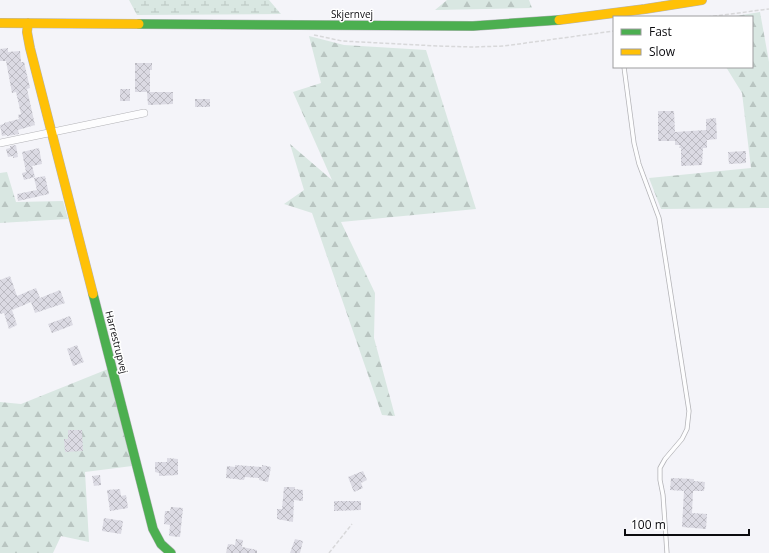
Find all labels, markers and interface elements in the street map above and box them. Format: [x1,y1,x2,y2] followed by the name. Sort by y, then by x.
[331,7,373,21] street label: Skjernvej
[613,16,753,68] legend
[649,23,672,40] text: Fast
[649,43,676,60] text: Slow
[102,309,132,375] street label: Harrestrupvej
[625,511,749,537] scale bar
[631,516,666,533] text: 100 m

